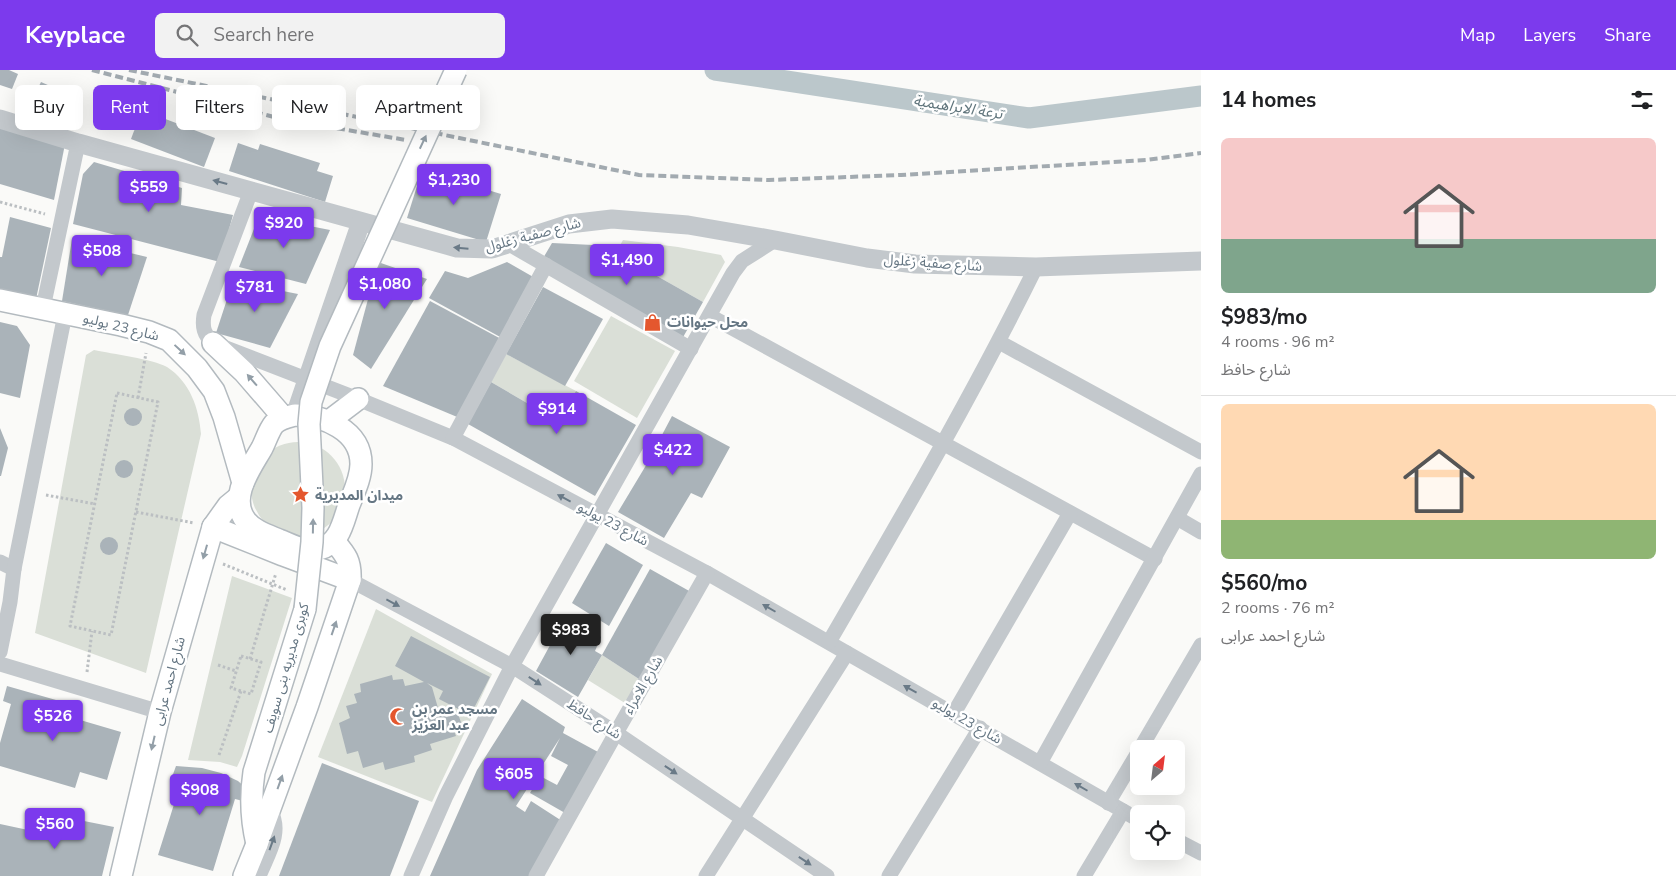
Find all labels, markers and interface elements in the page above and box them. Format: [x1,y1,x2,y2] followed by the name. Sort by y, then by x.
[155,13,505,58] search box
[25,19,125,51] text: Keyplace
[173,21,201,49] icon: search
[213,22,314,48] text: Search here
[1460,23,1495,47] text: Map
[1523,23,1576,47] text: Layers
[1604,23,1651,47] text: Share
[15,85,83,130] chip: Buy
[93,85,166,130] chip: Rent
[176,85,262,130] chip: Filters
[272,85,346,130] chip: New
[356,85,480,130] chip: Apartment
[1221,86,1316,114] text: 14 homes
[1628,86,1656,114] icon: filters
[912,90,1007,124] water label: ترعة الابراهيمية
[420,135,428,149] one-way arrow
[413,164,495,206] pin: $1,230
[428,169,480,191] text: $1,230
[119,170,179,213] pin: $559
[1394,171,1484,261] icon: home
[130,176,168,198] text: $559
[213,178,228,186] one-way arrow
[254,206,314,249] pin: $920
[265,212,303,234] text: $920
[483,213,583,258] street label: شارع صفية زغلول
[72,234,132,277] pin: $508
[83,240,121,262] text: $508
[453,244,469,252] one-way arrow
[586,244,668,286] pin: $1,490
[601,249,653,271] text: $1,490
[883,250,983,277] street label: شارع صفية زغلول
[344,268,426,310] pin: $1,080
[225,270,285,313] pin: $781
[359,273,411,295] text: $1,080
[236,276,274,298] text: $781
[1221,303,1307,331] text: $983/mo
[81,308,161,347] street label: شارع 23 يوليو
[643,312,663,332] shop icon: محل حيوانات
[667,313,748,332] place label: محل حيوانات
[1221,331,1334,353] text: 4 rooms · 96 m²
[173,344,185,356] one-way arrow
[1221,359,1291,381] text: شارع حافظ
[246,374,257,387] one-way arrow
[527,392,587,435] pin: $914
[538,398,576,420] text: $914
[643,434,703,476] pin: $422
[1394,436,1484,526] icon: home
[654,439,692,461] text: $422
[291,485,311,505] place icon: ميدان المديرية
[315,486,403,505] place label: ميدان المديرية
[557,494,571,502] one-way arrow
[574,497,652,551] street label: شارع 23 يوليو
[309,518,317,534] one-way arrow
[201,545,209,560] one-way arrow
[1221,569,1307,597] text: $560/mo
[1221,597,1334,619] text: 2 rooms · 76 m²
[386,598,399,607] one-way arrow
[258,601,314,735] street label: كوبرى مديريه بنى سويف
[762,604,775,613] one-way arrow
[541,614,601,656] pin: $983
[552,619,590,641] text: $983
[331,621,338,636] one-way arrow
[1221,625,1325,647] text: شارع احمد عرابى
[148,634,191,728] street label: شارع احمد عرابى
[619,653,668,718] street label: شارع الامراء
[528,676,541,686] one-way arrow
[903,684,917,693] one-way arrow
[928,693,1005,749] street label: شارع 23 يوليو
[563,694,625,744] street label: شارع حافظ
[23,700,83,742] pin: $526
[411,700,498,735] place label: مسجد عمر بن عبد العزيز
[34,705,72,727] text: $526
[388,707,408,727] mosque icon: مسجد عمر بن عبد العزيز
[149,735,157,750] one-way arrow
[1130,740,1185,795] north arrow
[1130,740,1185,860] map controls
[484,758,544,800] pin: $605
[495,763,533,785] text: $605
[664,765,677,775] one-way arrow
[170,774,230,816] pin: $908
[277,774,284,789] one-way arrow
[181,779,219,801] text: $908
[1075,783,1088,792] one-way arrow
[1130,805,1185,860] button: locate
[25,808,85,850] pin: $560
[36,813,74,835] text: $560
[269,835,277,850] one-way arrow
[798,856,812,866] one-way arrow

